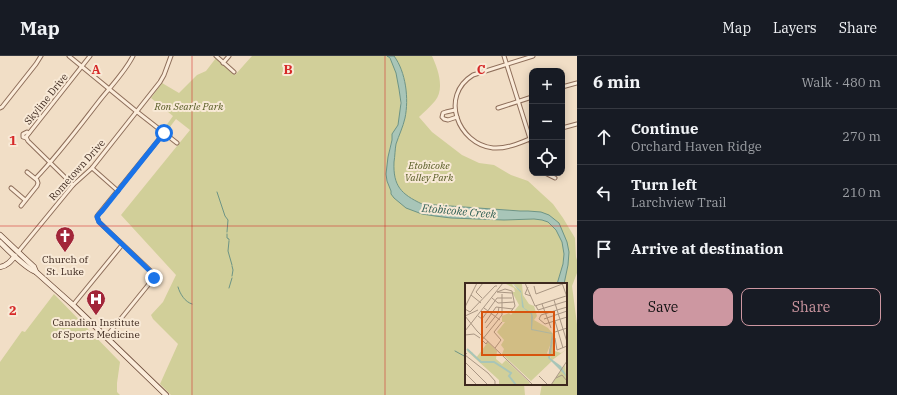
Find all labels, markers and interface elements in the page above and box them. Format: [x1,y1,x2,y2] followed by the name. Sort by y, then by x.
[20,16,60,40] text: Map
[723,19,751,37] text: Map
[773,19,817,37] text: Layers
[839,19,877,37] text: Share
[91,61,101,78] text: A
[283,61,293,78] text: B
[477,61,486,78] text: C
[529,68,565,176] map controls
[529,68,565,104] button: +
[21,71,71,127] street label: Skyline Drive
[593,71,641,93] text: 6 min
[802,74,881,91] text: Walk · 480 m
[154,100,224,113] park label: Ron Searle Park
[529,104,565,140] button: −
[631,119,698,138] text: Continue
[155,124,173,142] route start
[593,126,615,148] icon: ahead
[842,128,881,145] text: 270 m
[9,132,17,149] text: 1
[46,137,108,203] street label: Rometown Drive
[631,138,762,155] text: Orchard Haven Ridge
[529,140,565,176] button: locate
[405,159,454,184] park label: Etobicoke Valley Park
[631,175,697,194] text: Turn left
[593,182,615,204] icon: left
[842,184,881,201] text: 210 m
[631,194,727,211] text: Larchview Trail
[420,201,497,221] water label: Etobicoke Creek
[54,225,76,253] church icon: Church of St. Luke
[593,238,615,260] icon: arrive
[631,239,783,258] text: Arrive at destination
[42,253,89,278] place label: Church of St. Luke
[145,269,163,287] route end
[465,283,567,385] inset map
[85,288,107,316] hospital icon: Canadian Institute of Sports Medicine
[593,288,733,326] button: Save
[741,288,881,326] button: Share
[9,302,17,319] text: 2
[52,316,140,341] place label: Canadian Institute of Sports Medicine

